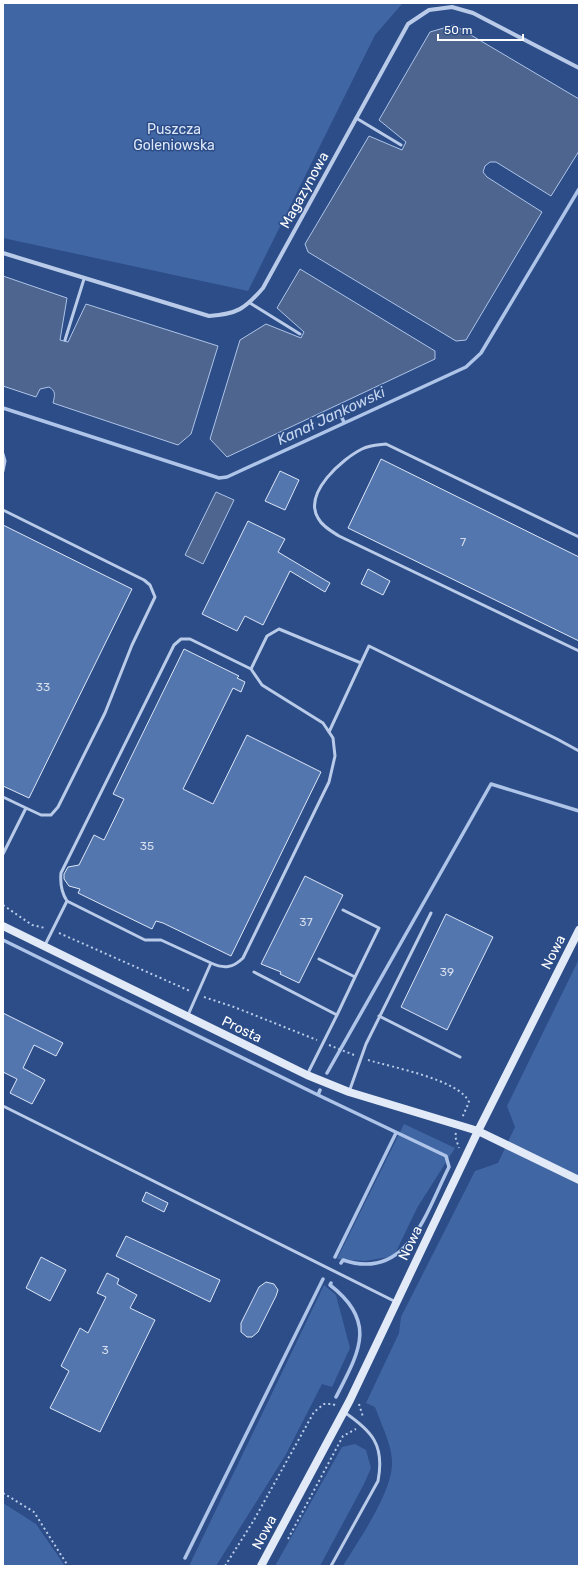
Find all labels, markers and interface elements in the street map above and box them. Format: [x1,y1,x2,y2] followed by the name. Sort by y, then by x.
[438,16,523,42] scale bar
[444,23,472,37] text: 50 m
[133,121,215,154] park label: Puszcza Goleniowska
[276,149,332,231] street label: Magazynowa
[274,383,388,449] water label: Kanał Jankowski
[460,535,466,549] house number: 7
[36,680,50,694] house number: 33
[140,839,154,853] house number: 35
[299,915,313,929] house number: 37
[538,932,569,972] street label: Nowa
[440,965,454,979] house number: 39
[219,1012,265,1046] street label: Prosta
[395,1223,426,1263] street label: Nowa
[101,1343,109,1357] house number: 3
[248,1512,280,1552] street label: Nowa

